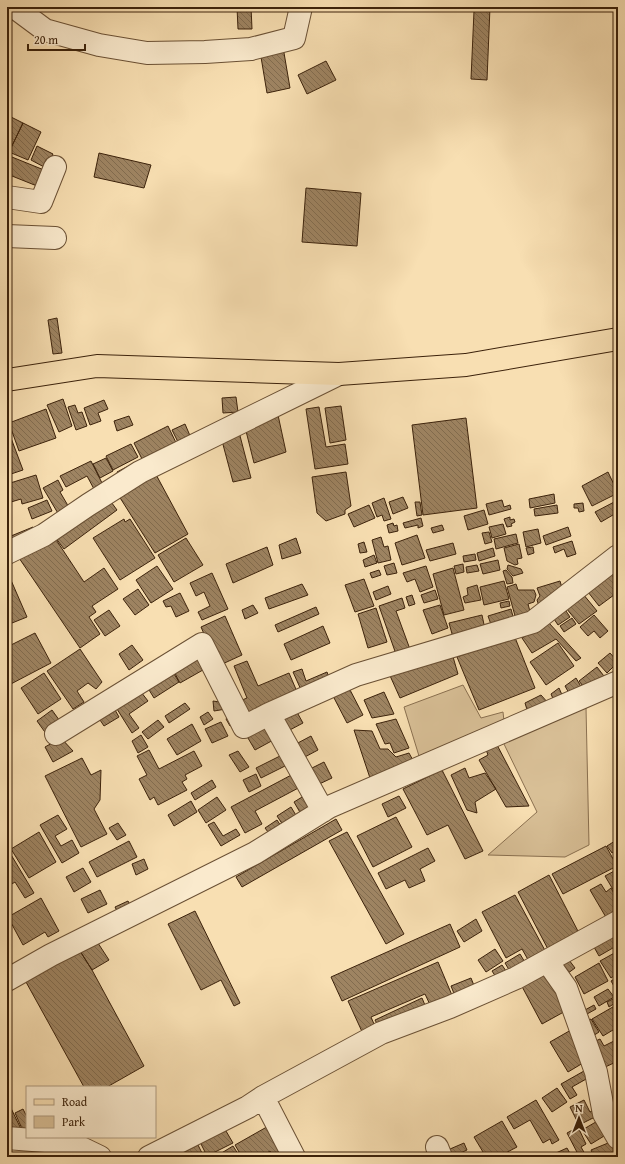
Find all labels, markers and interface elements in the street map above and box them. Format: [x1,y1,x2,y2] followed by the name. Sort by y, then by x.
[28,26,85,52] scale bar
[34,31,58,48] text: 20 m
[26,1086,156,1138] legend
[62,1093,88,1110] text: Road
[559,1098,599,1138] north arrow
[575,1100,583,1116] text: N
[62,1113,86,1130] text: Park

